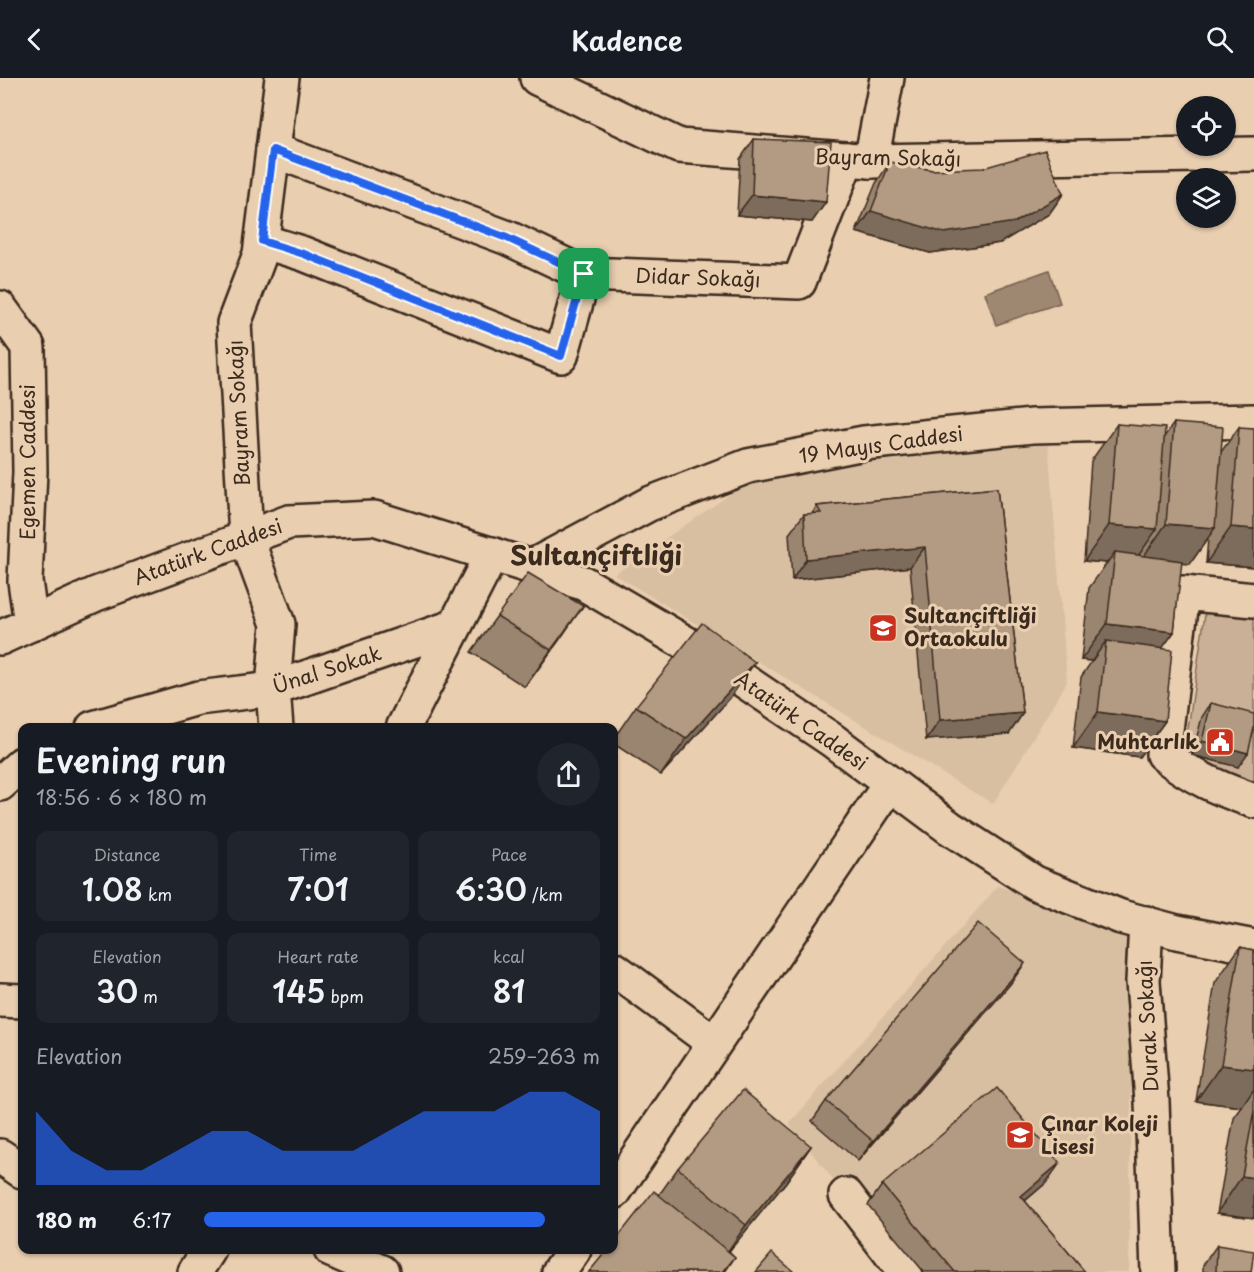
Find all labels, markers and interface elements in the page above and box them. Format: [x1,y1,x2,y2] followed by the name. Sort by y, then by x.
[571,19,683,60] text: Kadence
[18,23,51,56] icon: back
[1203,23,1236,56] icon: search
[1176,96,1236,228] map controls
[1176,96,1236,156] button: locate
[815,141,961,173] street label: Bayram Sokağı
[1176,168,1236,228] button: layers
[558,248,609,299] pin
[567,257,600,290] icon: arrive
[635,260,761,294] street label: Didar Sokağı
[219,339,257,487] street label: Bayram Sokağı
[12,384,42,540] street label: Egemen Caddesi
[797,418,965,470] street label: 19 Mayıs Caddesi
[129,510,286,592] street label: Atatürk Caddesi
[510,535,682,574] district label: Sultançiftliği
[904,600,1037,653] place label: Sultançiftliği Ortaokulu
[867,612,899,644] school or university icon: Sultançiftliği Ortaokulu
[268,637,385,701] street label: Ünal Sokak
[729,663,874,777] street label: Atatürk Caddesi
[1097,726,1199,756] place label: Muhtarlık
[1204,726,1236,758] public building icon: Muhtarlık
[36,734,227,784] text: Evening run
[537,743,600,806] button: share
[36,782,207,812] text: 18:56 · 6 × 180 m
[93,842,161,866] text: Distance
[299,842,337,866] text: Time
[491,842,527,866] text: Pace
[82,866,143,911] text: 1.08
[287,866,349,911] text: 7:01
[455,866,527,911] text: 6:30
[143,882,172,906] text: km
[527,882,563,906] text: /km
[92,944,162,968] text: Elevation
[278,944,358,968] text: Heart rate
[493,944,525,968] text: kcal
[1129,959,1165,1093] street label: Durak Sokağı
[96,968,138,1013] text: 30
[272,968,325,1013] text: 145
[493,968,525,1013] text: 81
[138,984,158,1008] text: m
[325,984,364,1008] text: bpm
[36,1041,122,1071] text: Elevation
[488,1041,600,1071] text: 259–263 m
[1041,1108,1158,1161] place label: Çınar Koleji Lisesi
[1004,1119,1036,1151] school or university icon: Çınar Koleji Lisesi
[36,1205,97,1235] text: 180 m
[132,1205,171,1235] text: 6:17

